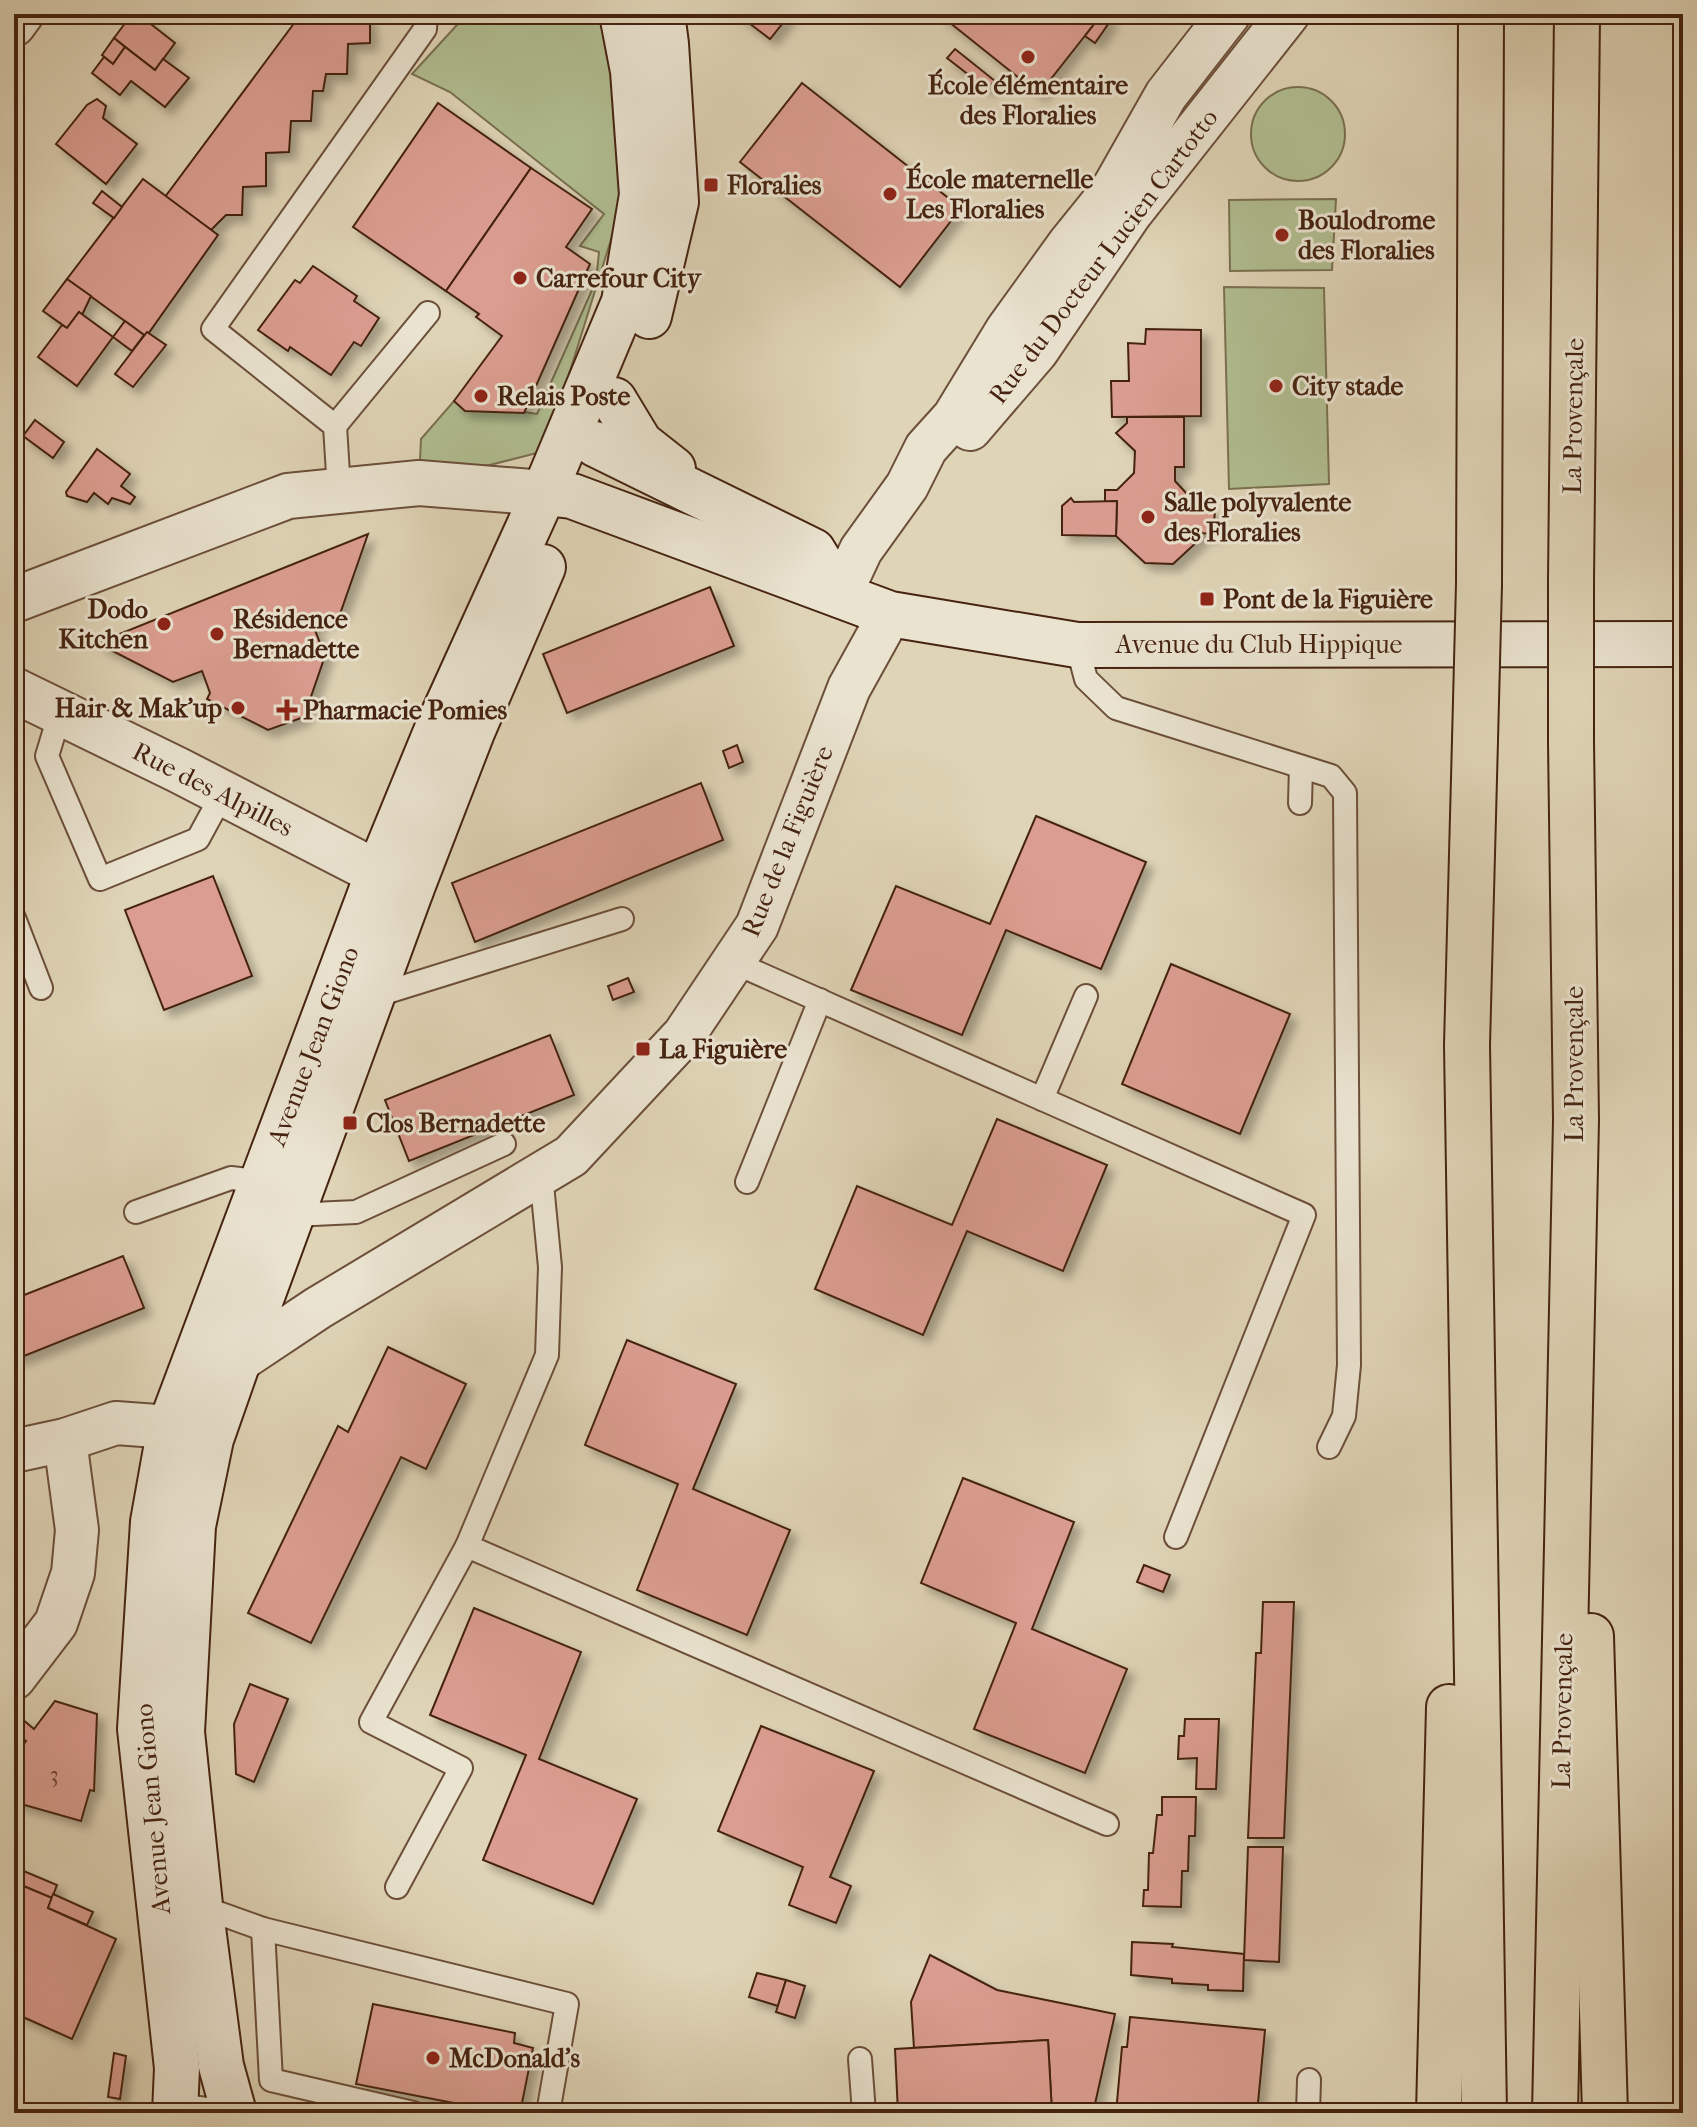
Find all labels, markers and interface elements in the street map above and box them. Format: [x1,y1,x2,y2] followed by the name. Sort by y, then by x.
[1019,48,1037,66] marker: École élémentaire des Floralies
[928,68,1128,131] place label: École élémentaire des Floralies
[982,103,1224,410] street label: Rue du Docteur Lucien Cartotto
[906,162,1093,225] place label: École maternelle Les Floralies
[726,170,822,201] place label: Floralies
[702,176,720,194] marker: Floralies
[881,185,899,203] marker: École maternelle Les Floralies
[1298,205,1435,266] place label: Boulodrome des Floralies
[1273,226,1291,244] marker: Boulodrome des Floralies
[536,263,703,294] place label: Carrefour City
[511,269,529,287] marker: Carrefour City
[1557,337,1590,494] street label: La Provençale
[1292,371,1404,402] place label: City stade
[1267,377,1285,395] marker: City stade
[497,381,631,412] place label: Relais Poste
[472,387,490,405] marker: Relais Poste
[1164,487,1352,548] place label: Salle polyvalente des Floralies
[1139,508,1157,526] marker: Salle polyvalente des Floralies
[1223,584,1433,615] place label: Pont de la Figuière
[1198,590,1216,608] marker: Pont de la Figuière
[59,594,149,655] place label: Dodo Kitchen
[233,604,360,665] place label: Résidence Bernadette
[155,615,173,633] marker: Dodo Kitchen
[208,625,226,643] marker: Résidence Bernadette
[1115,629,1403,660] street label: Avenue du Club Hippique
[55,693,222,724] place label: Hair & Mak'up
[303,695,508,726] place label: Pharmacie Pomies
[229,699,247,717] marker: Hair & Mak'up
[278,701,296,719] marker: Pharmacie Pomies
[127,736,298,843] street label: Rue des Alpilles
[735,741,840,941] street label: Rue de la Figuière
[261,942,366,1151] street label: Avenue Jean Giono
[1559,986,1590,1142] street label: La Provençale
[659,1034,787,1065] place label: La Figuière
[634,1040,652,1058] marker: La Figuière
[366,1108,545,1139] place label: Clos Bernadette
[341,1114,359,1132] marker: Clos Bernadette
[1546,1632,1579,1789] street label: La Provençale
[128,1702,177,1917] street label: Avenue Jean Giono
[49,1762,59,1788] house number: 3
[449,2043,580,2074] place label: McDonald's
[424,2049,442,2067] marker: McDonald's

